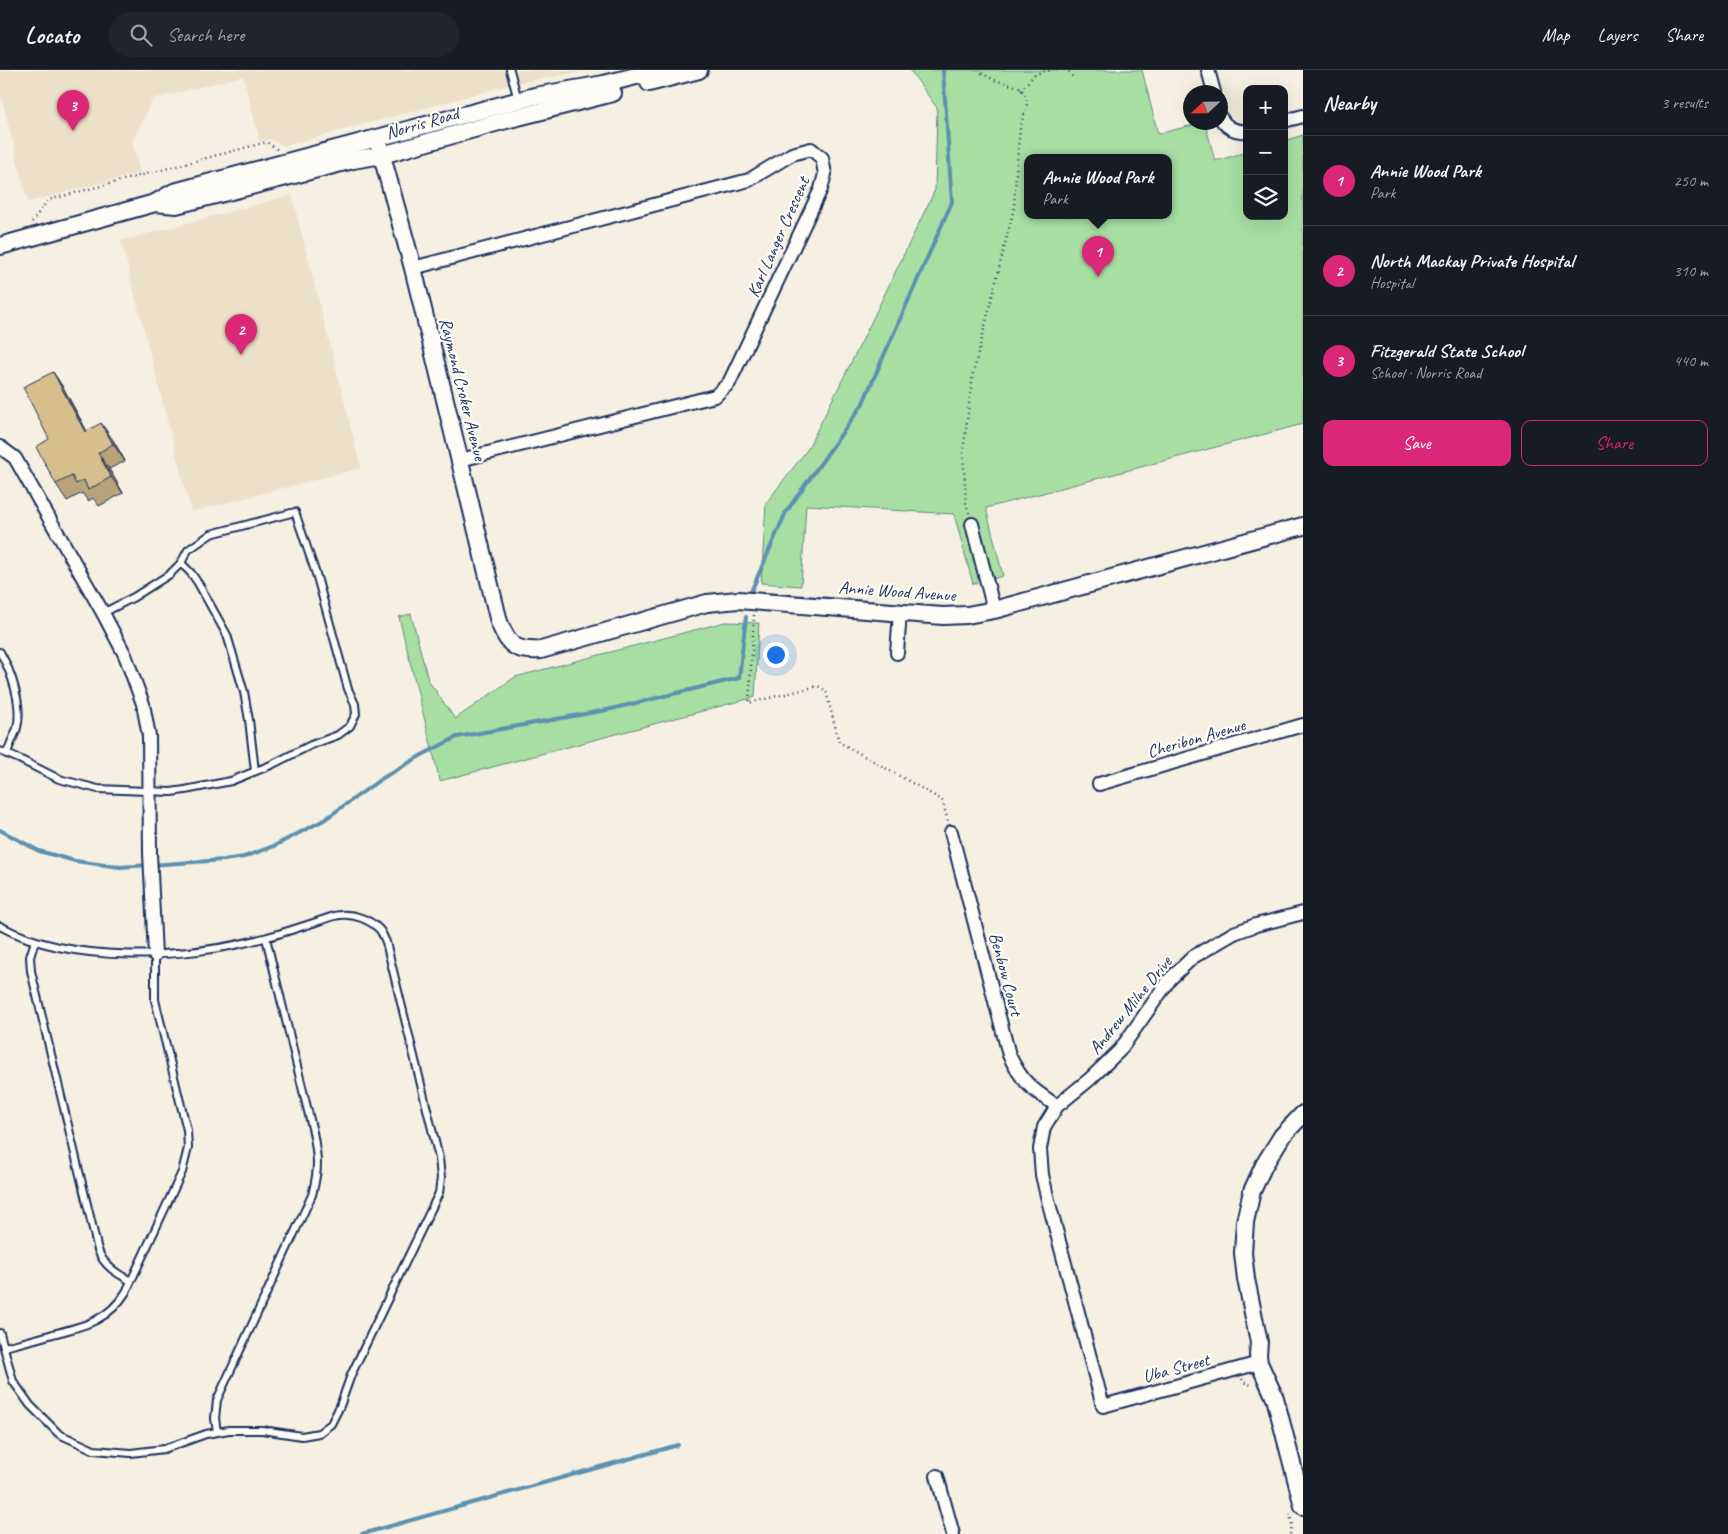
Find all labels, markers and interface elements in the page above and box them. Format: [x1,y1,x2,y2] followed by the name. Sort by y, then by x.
[109,12,459,57] search box
[25,20,79,50] text: Locato
[127,21,155,49] icon: search
[167,23,245,47] text: Search here
[1542,24,1570,46] text: Map
[1598,24,1637,46] text: Layers
[1665,24,1703,46] text: Share
[1183,85,1228,130] north arrow
[1243,85,1288,220] map controls
[1243,85,1288,130] button: +
[57,90,89,131] pin: 3
[1323,90,1376,116] text: Nearby
[1661,93,1708,113] text: 3 results
[383,101,464,144] street label: Norris Road
[1243,130,1288,175] button: −
[1024,154,1172,219] popup
[1370,159,1481,183] text: Annie Wood Park
[1043,165,1153,189] text: Annie Wood Park
[1335,171,1343,191] text: 1
[1674,171,1708,191] text: 250 m
[742,172,815,301] street label: Karl Langer Crescent
[1243,175,1288,220] button: layers
[1370,183,1395,203] text: Park
[1043,189,1068,209] text: Park
[1082,236,1114,277] pin: 1
[1370,249,1574,273] text: North Mackay Private Hospital
[1335,261,1343,281] text: 2
[1674,261,1708,281] text: 310 m
[1370,273,1414,293] text: Hospital
[225,314,257,355] pin: 2
[435,315,492,464] street label: Raymond Croker Avenue
[1370,339,1523,363] text: Fitzgerald State School
[1335,351,1343,371] text: 3
[1674,351,1708,371] text: 440 m
[1370,363,1482,383] text: School · Norris Road
[1323,420,1511,466] button: Save
[1521,420,1708,466] button: Share
[838,576,957,606] street label: Annie Wood Avenue
[763,642,789,668] your location
[1145,713,1249,762] street label: Cheribon Avenue
[984,930,1028,1020] street label: Benbow Court
[1084,951,1177,1058] street label: Andrew Milne Drive
[1140,1348,1214,1387] street label: Uba Street

